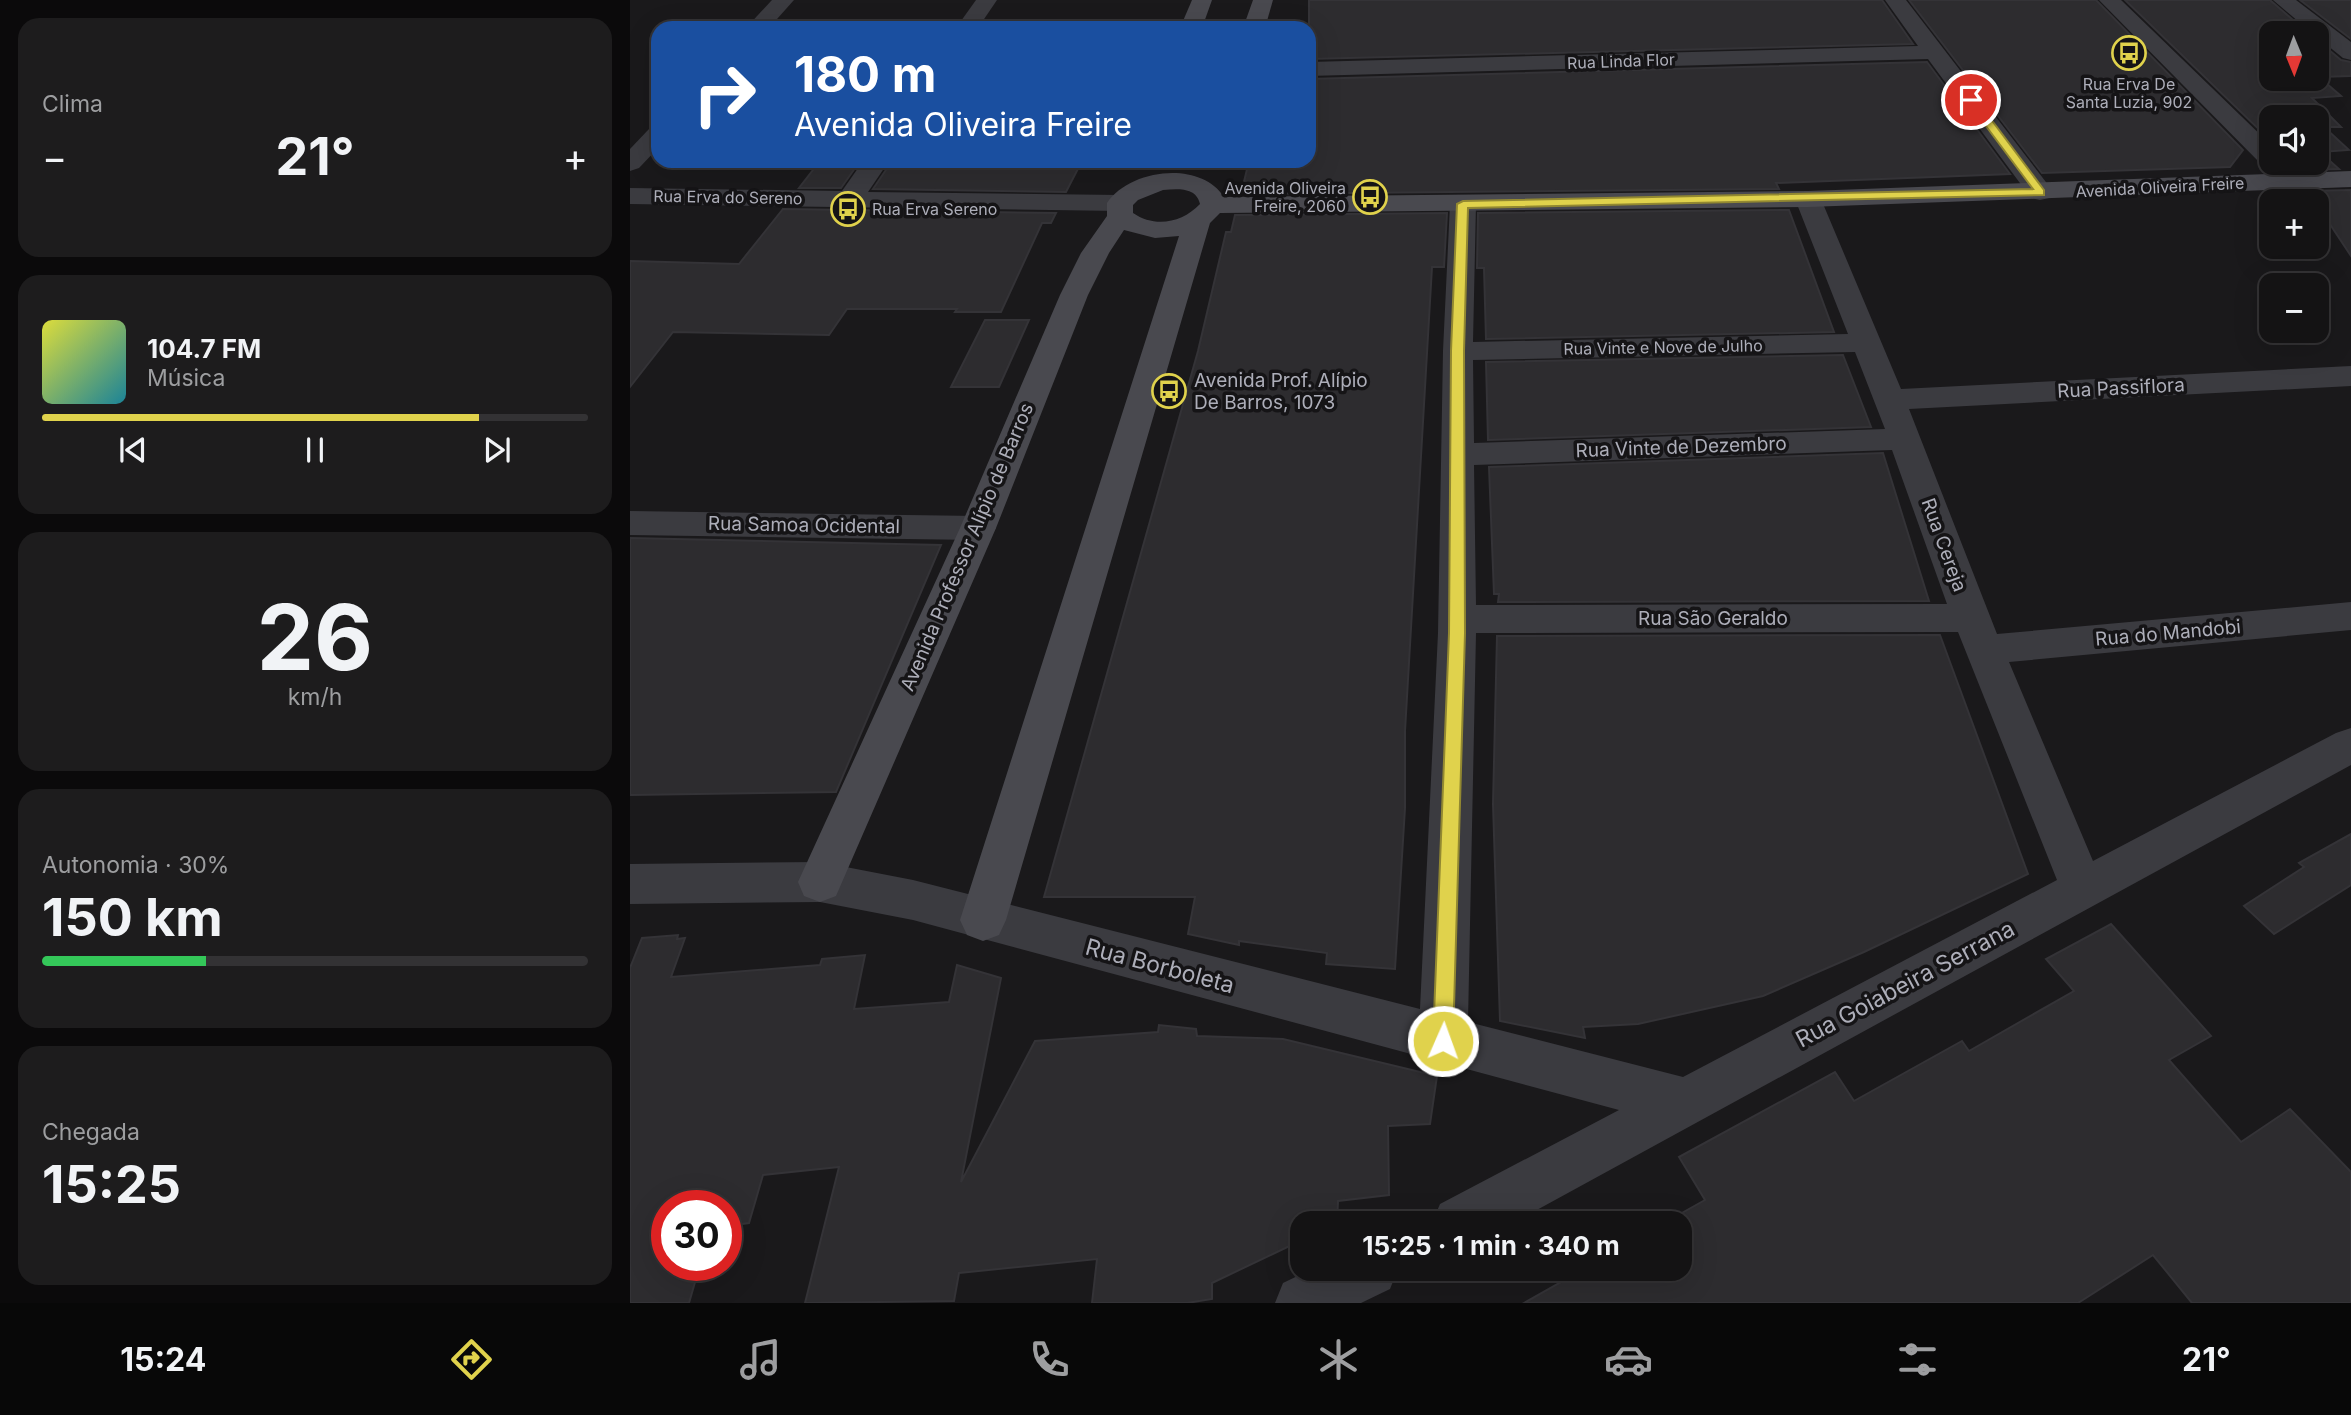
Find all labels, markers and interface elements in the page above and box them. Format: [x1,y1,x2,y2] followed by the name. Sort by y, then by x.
[2259,21,2329,91] north arrow
[2259,21,2329,343] map controls
[2110,34,2148,72] bus stop icon: Rua Erva De Santa Luzia, 902
[794,45,936,104] text: 180 m
[679,49,770,140] icon: right
[1567,49,1675,73] street label: Rua Linda Flor
[1941,70,2001,130] pin
[2066,74,2192,112] place label: Rua Erva De Santa Luzia, 902
[1952,81,1990,119] icon: arrive
[42,90,103,118] text: Clima
[794,105,1132,144] text: Avenida Oliveira Freire
[2259,105,2329,175] button: sound
[275,125,355,188] text: 21°
[42,134,67,180] text: −
[563,134,588,180] text: +
[2075,173,2245,201] street label: Avenida Oliveira Freire
[1225,178,1346,216] place label: Avenida Oliveira Freire, 2060
[1351,178,1389,216] bus stop icon: Avenida Oliveira Freire, 2060
[653,186,803,208] street label: Rua Erva do Sereno
[2259,189,2329,259] button: +
[829,190,867,228] bus stop icon: Rua Erva Sereno
[872,199,997,219] place label: Rua Erva Sereno
[2259,273,2329,343] button: −
[147,333,261,364] text: 104.7 FM
[1563,335,1763,359] street label: Rua Vinte e Nove de Julho
[147,364,225,392] text: Música
[1194,369,1368,414] place label: Avenida Prof. Alípio De Barros, 1073
[1150,372,1188,410] bus stop icon: Avenida Prof. Alípio De Barros, 1073
[2057,373,2185,403] street label: Rua Passiflora
[896,400,1038,694] street label: Avenida Professor Alípio de Barros
[114,431,152,469] icon: previous
[296,431,334,469] icon: pause
[478,431,516,469] icon: next
[1575,432,1787,462] street label: Rua Vinte de Dezembro
[1916,495,1972,595] street label: Rua Cereja
[708,512,900,538] street label: Rua Samoa Ocidental
[257,582,373,692] text: 26
[1638,607,1788,630] street label: Rua São Geraldo
[2094,615,2242,651] street label: Rua do Mandobi
[288,683,342,711] text: km/h
[42,851,229,879] text: Autonomia · 30%
[42,886,223,949] text: 150 km
[1791,914,2019,1054] street label: Rua Goiabeira Serrana
[1082,933,1238,999] street label: Rua Borboleta
[1406,1004,1480,1078] position arrow
[42,1118,140,1146] text: Chegada
[42,1153,181,1216] text: 15:25
[651,1190,742,1281] speed limit sign: 30
[1362,1230,1620,1261] text: 15:25 · 1 min · 340 m
[447,1335,496,1384] icon: directions
[736,1335,785,1384] icon: music
[1025,1335,1074,1384] icon: phone
[1314,1335,1363,1384] icon: climate
[1604,1335,1653,1384] icon: car
[1893,1335,1942,1384] icon: filters
[120,1340,206,1379] text: 15:24
[2182,1340,2231,1379] text: 21°

